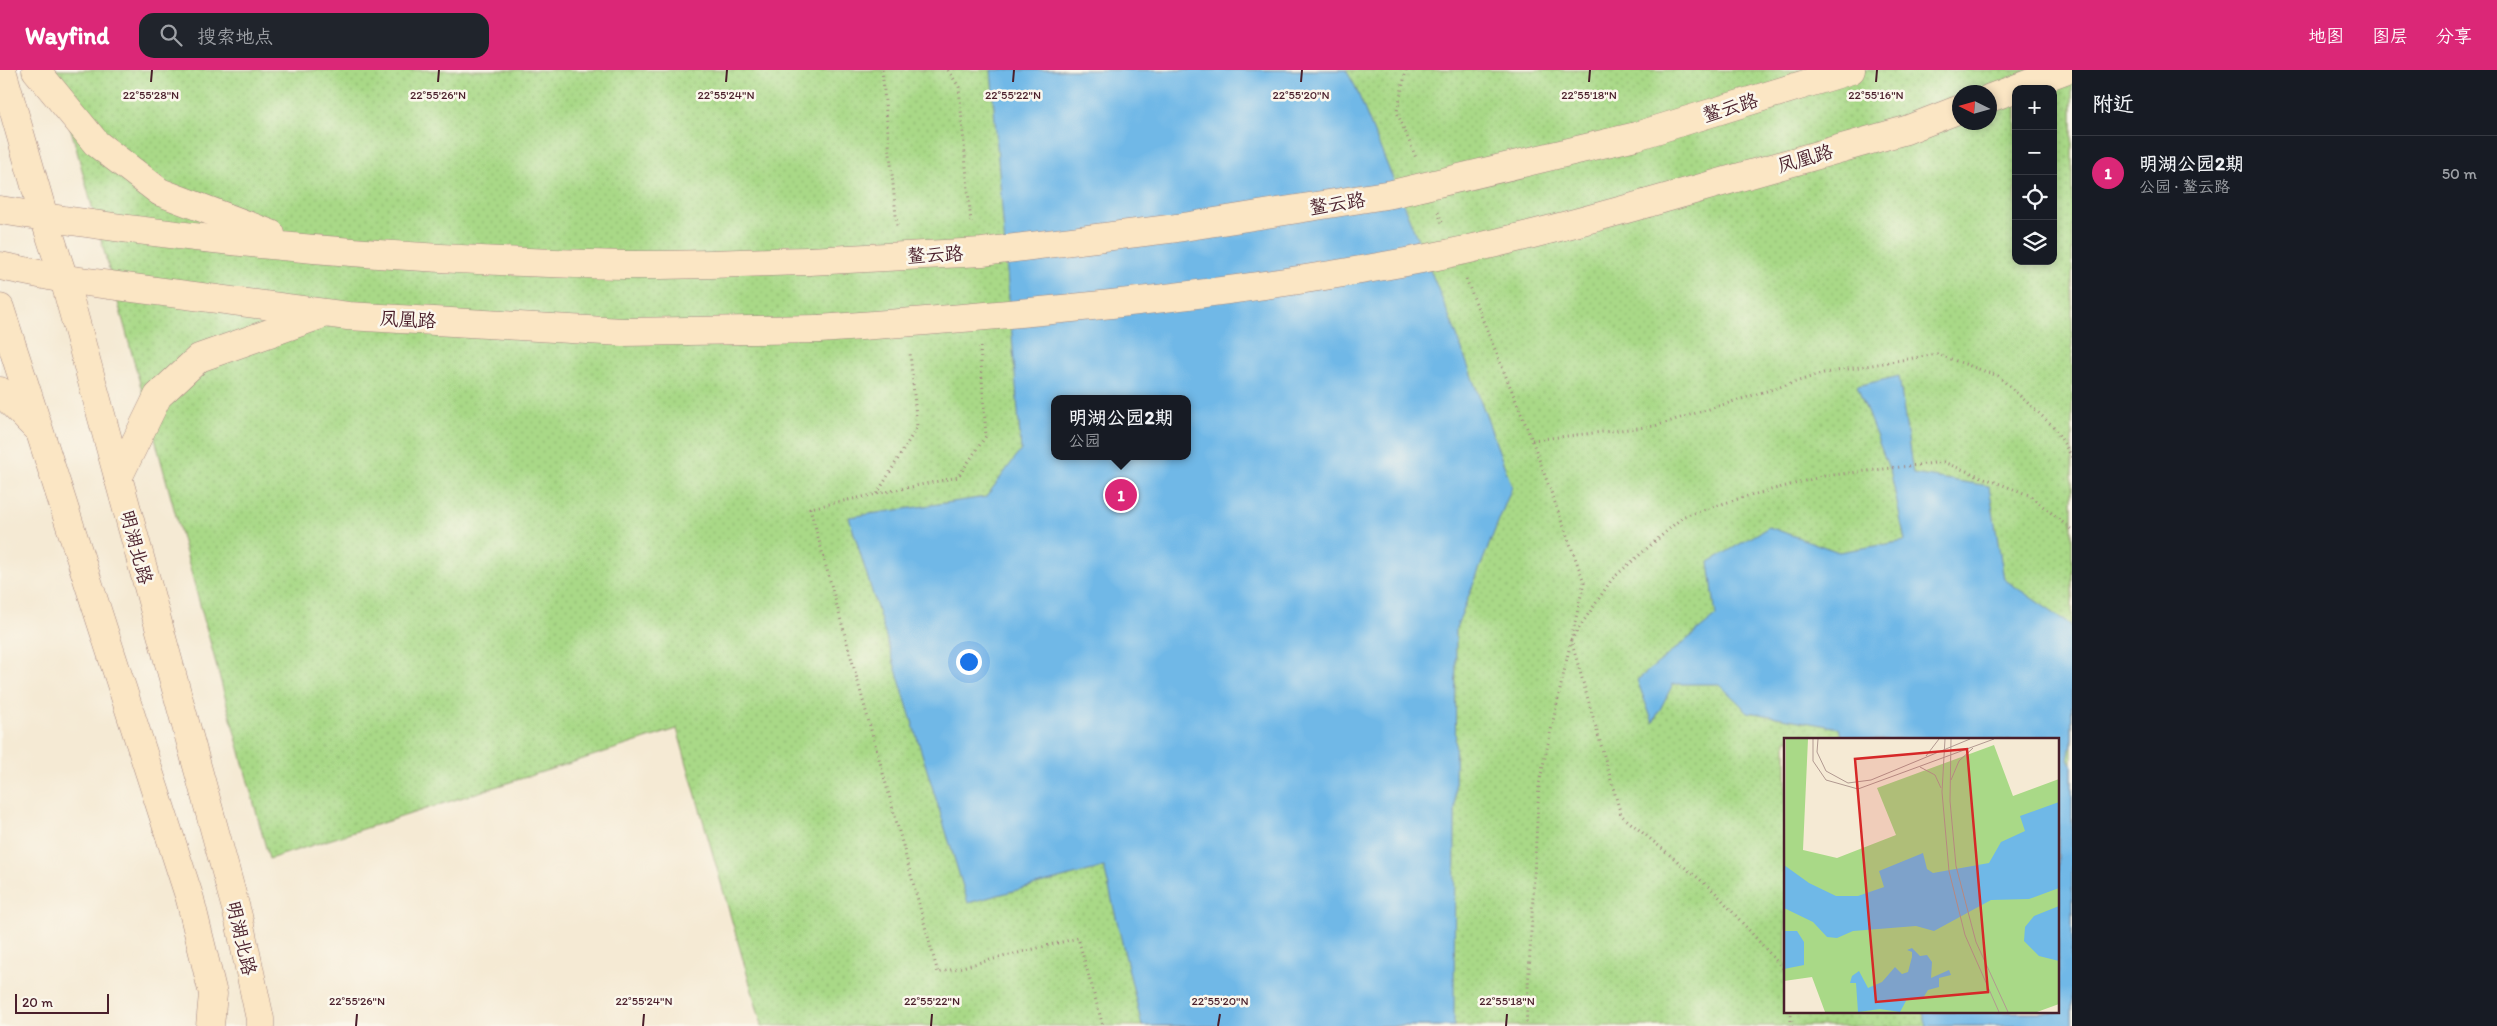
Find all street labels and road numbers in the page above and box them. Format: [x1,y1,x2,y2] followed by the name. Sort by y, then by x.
[1700,88,1761,127] street label: 鳌云路
[1775,140,1836,177] street label: 凤凰路
[1307,188,1367,219] street label: 鳌云路
[906,242,964,267] street label: 鳌云路
[379,307,437,332] street label: 凤凰路
[116,507,157,587] street label: 明湖北路
[222,898,261,978] street label: 明湖北路

